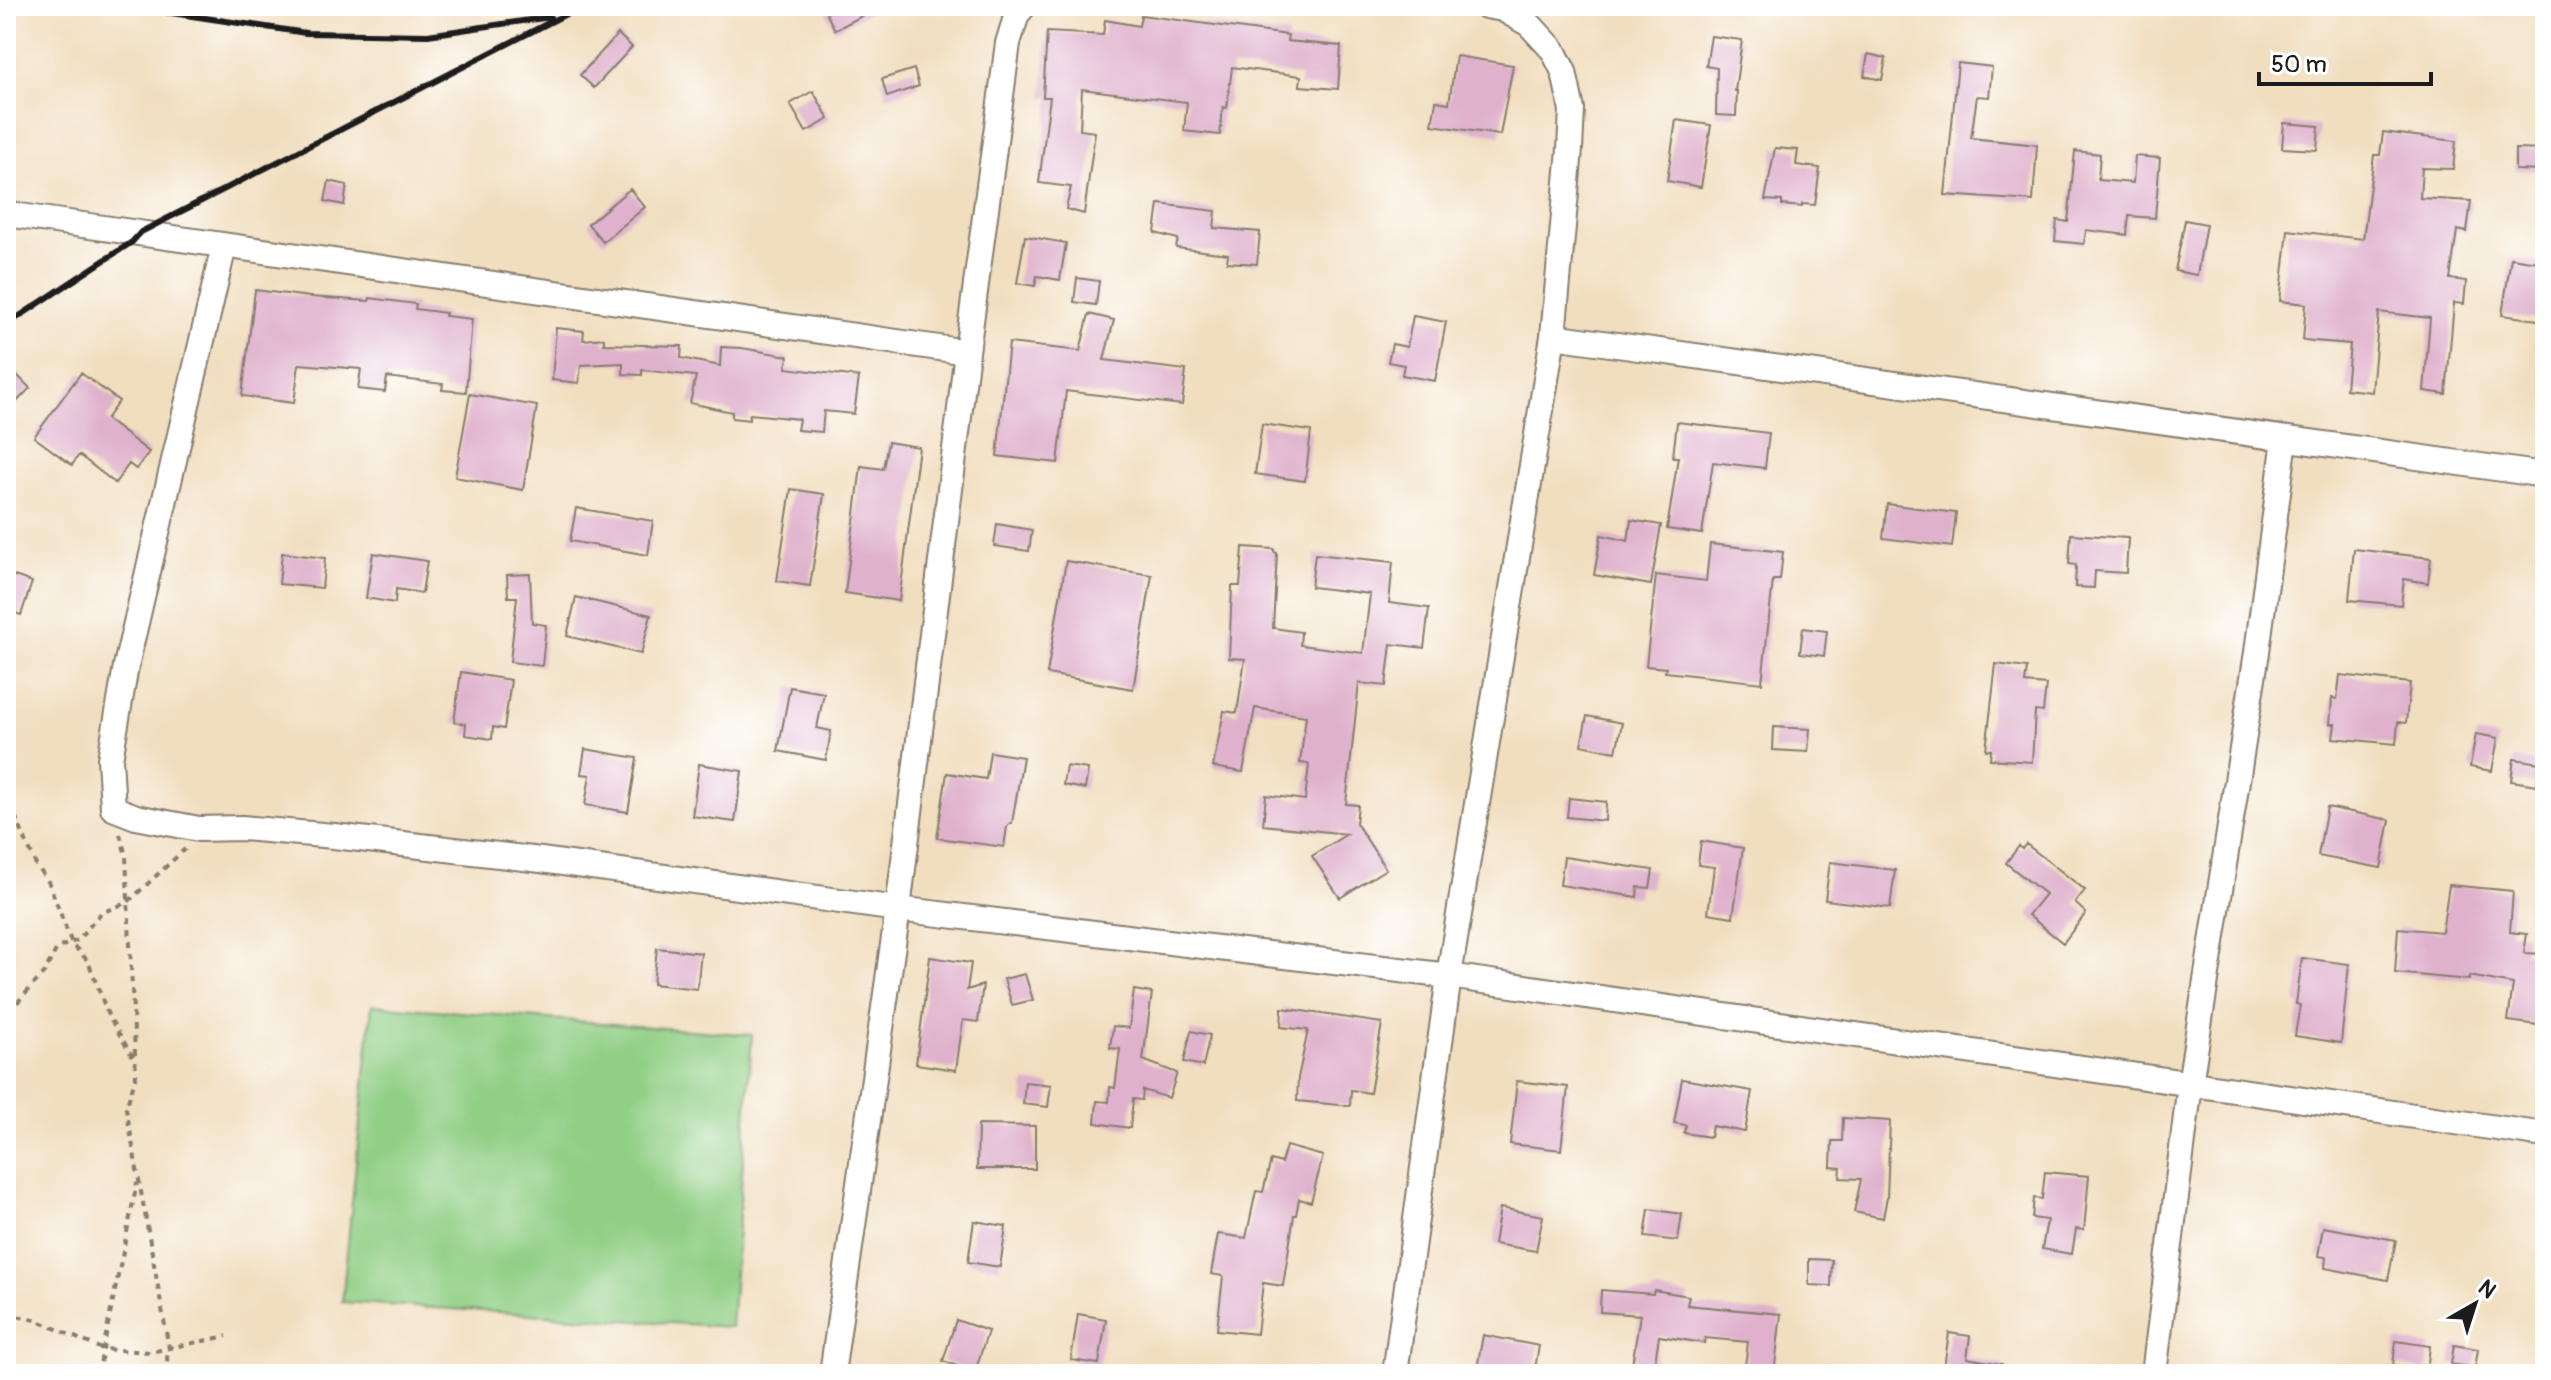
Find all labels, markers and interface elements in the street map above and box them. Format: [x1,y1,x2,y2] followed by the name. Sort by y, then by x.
[2259,36,2431,86] scale bar
[2271,50,2327,79] text: 50 m
[2435,1264,2515,1344] north arrow
[2472,1274,2502,1305] text: N

